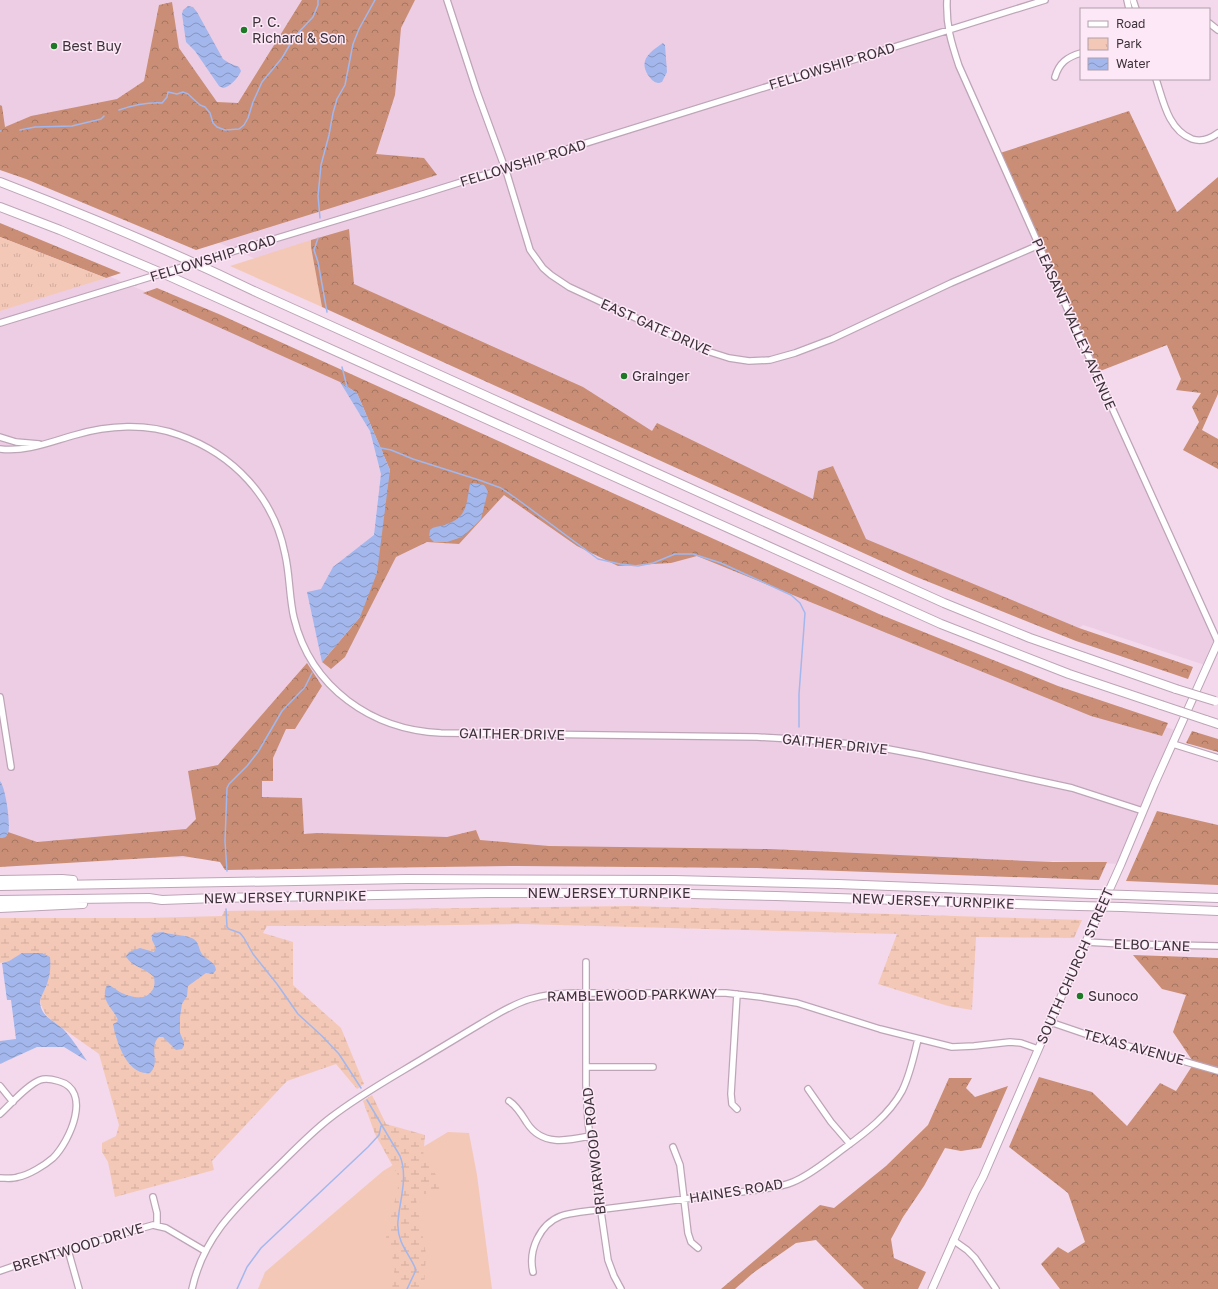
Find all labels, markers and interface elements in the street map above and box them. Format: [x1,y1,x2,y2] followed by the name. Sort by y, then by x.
[1080,8,1210,80] legend
[252,13,346,46] place label: P. C. Richard & Son
[1116,16,1145,31] text: Road
[239,25,249,35] marker: P. C. Richard & Son
[1116,36,1142,51] text: Park
[62,37,122,54] place label: Best Buy
[767,38,897,93] street label: FELLOWSHIP ROAD
[49,41,59,51] marker: Best Buy
[1116,56,1150,71] text: Water
[458,135,588,190] street label: FELLOWSHIP ROAD
[148,230,278,285] street label: FELLOWSHIP ROAD
[1029,235,1120,412] street label: PLEASANT VALLEY AVENUE
[598,295,714,359] street label: EAST GATE DRIVE
[632,367,690,384] place label: Grainger
[619,371,629,381] marker: Grainger
[459,724,565,743] street label: GAITHER DRIVE
[782,730,889,757] street label: GAITHER DRIVE
[528,884,690,901] street label: NEW JERSEY TURNPIKE
[1032,885,1117,1046] street label: SOUTH CHURCH STREET
[203,887,367,906] street label: NEW JERSEY TURNPIKE
[851,889,1015,912] street label: NEW JERSEY TURNPIKE
[1113,935,1191,954] street label: ELBO LANE
[547,985,717,1004] street label: RAMBLEWOOD PARKWAY
[1088,987,1138,1004] place label: Sunoco
[1075,991,1085,1001] marker: Sunoco
[1082,1025,1187,1068] street label: TEXAS AVENUE
[578,1086,609,1216] street label: BRIARWOOD ROAD
[688,1175,784,1206] street label: HAINES ROAD
[10,1218,145,1275] street label: BRENTWOOD DRIVE

